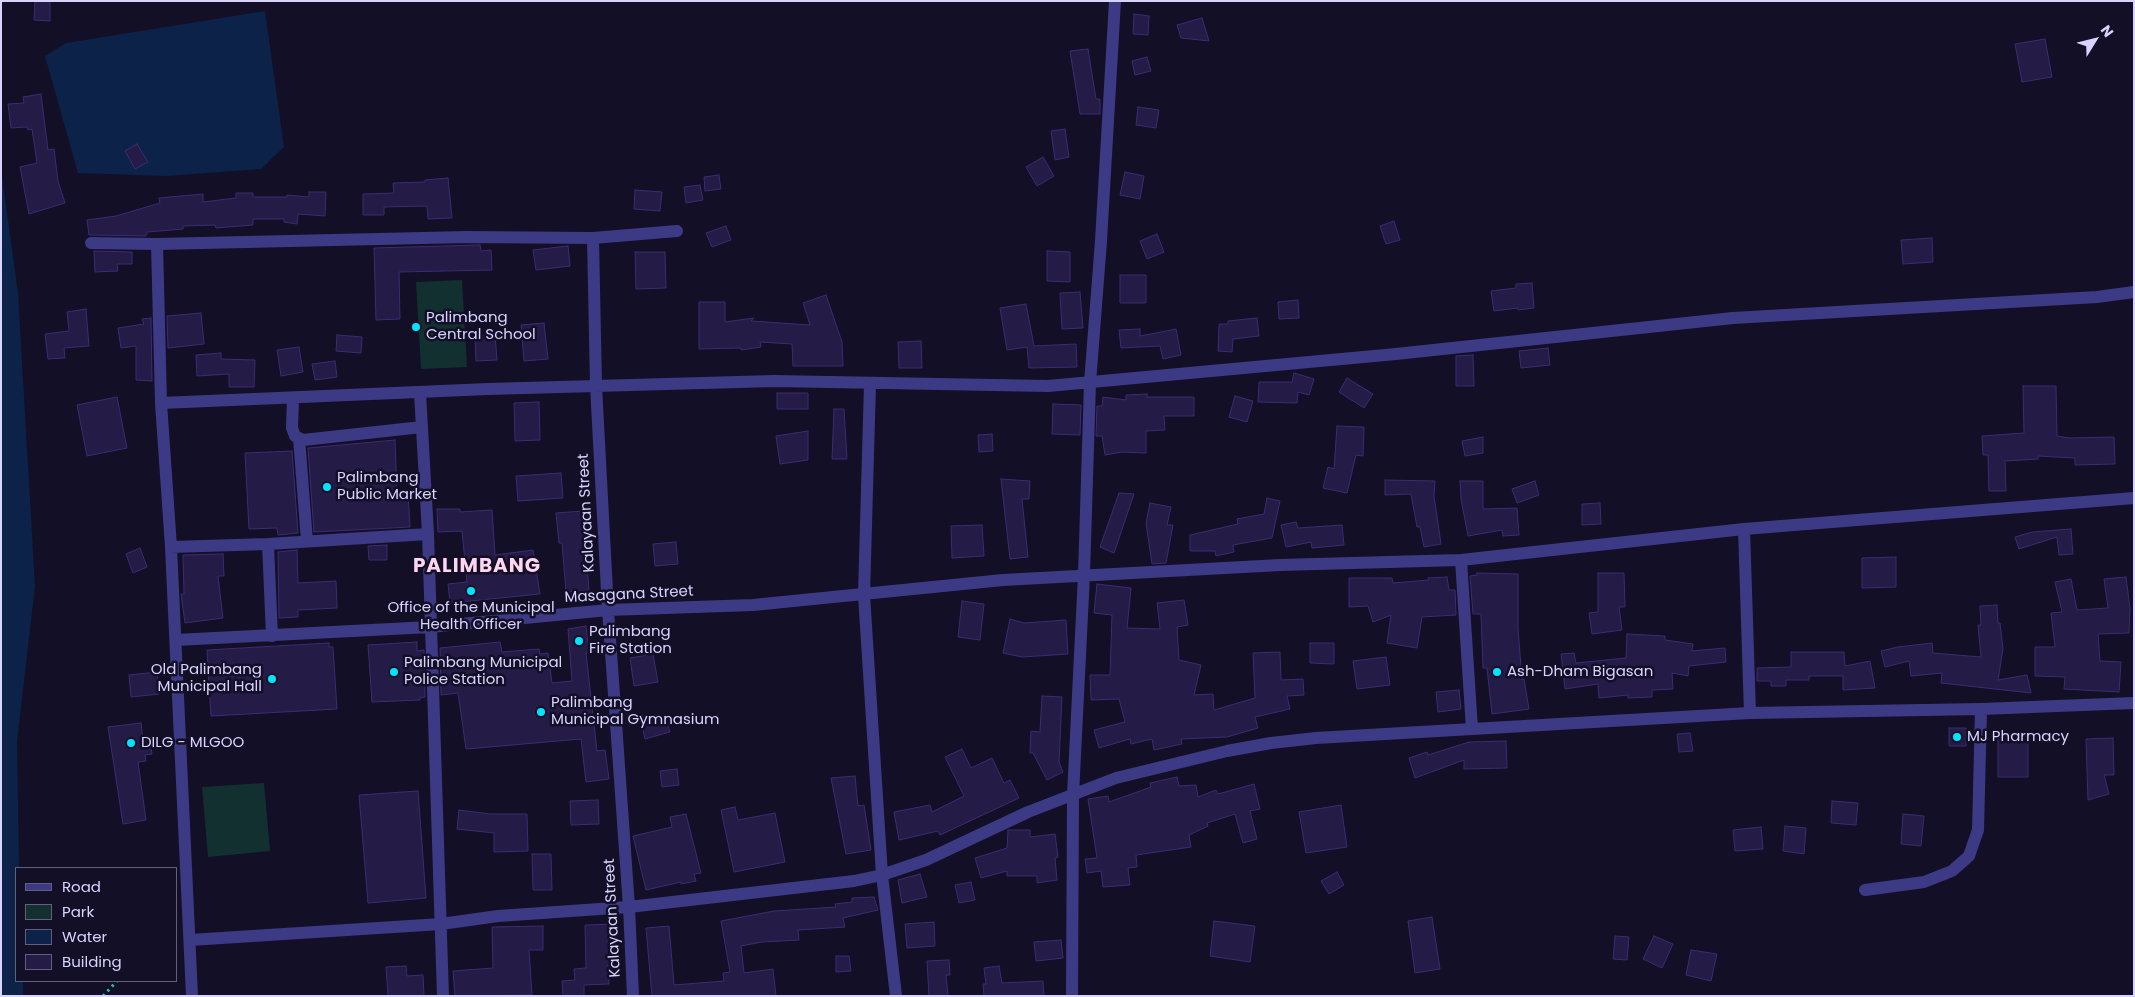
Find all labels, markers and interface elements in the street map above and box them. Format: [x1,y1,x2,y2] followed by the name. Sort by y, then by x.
[2070,15,2120,65] north arrow
[2096,21,2118,41] text: N
[426,309,536,344] place label: Palimbang Central School
[410,321,422,333] marker: Palimbang Central School
[575,453,599,573] street label: Kalayaan Street
[337,469,437,504] place label: Palimbang Public Market
[321,481,333,493] marker: Palimbang Public Market
[412,555,542,579] district label: PALIMBANG
[564,583,694,607] street label: Masagana Street
[465,585,477,597] marker: Office of the Municipal Health Officer
[387,599,555,634] place label: Office of the Municipal Health Officer
[589,623,672,658] place label: Palimbang Fire Station
[573,635,585,647] marker: Palimbang Fire Station
[404,654,562,689] place label: Palimbang Municipal Police Station
[151,661,262,696] place label: Old Palimbang Municipal Hall
[1507,663,1653,681] place label: Ash-Dham Bigasan
[388,666,400,678] marker: Palimbang Municipal Police Station
[1491,666,1503,678] marker: Ash-Dham Bigasan
[266,673,278,685] marker: Old Palimbang Municipal Hall
[551,694,719,729] place label: Palimbang Municipal Gymnasium
[535,706,547,718] marker: Palimbang Municipal Gymnasium
[1967,728,2069,746] place label: MJ Pharmacy
[1951,731,1963,743] marker: MJ Pharmacy
[141,734,244,752] place label: DILG - MLGOO
[125,737,137,749] marker: DILG - MLGOO
[601,858,625,978] street label: Kalayaan Street
[15,867,178,982] legend
[62,876,101,897] text: Road
[62,901,94,922] text: Park
[62,926,107,947] text: Water
[62,951,122,972] text: Building

